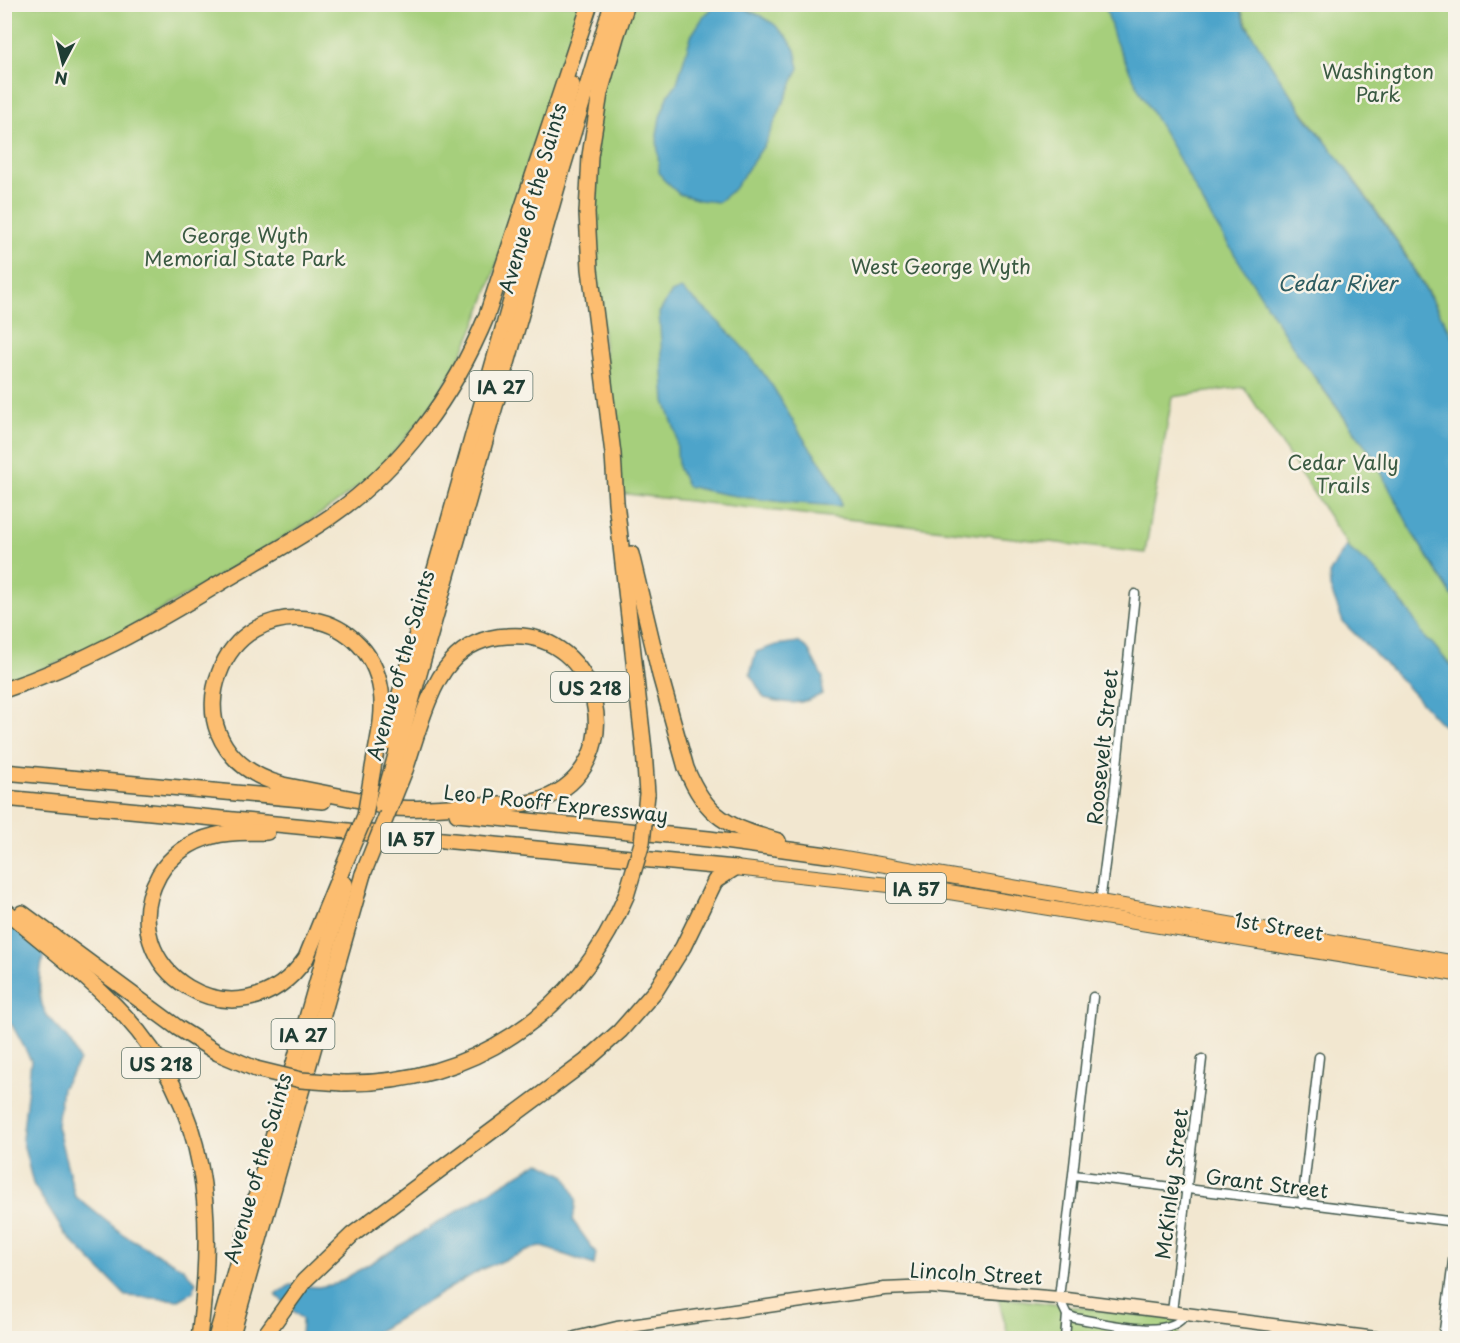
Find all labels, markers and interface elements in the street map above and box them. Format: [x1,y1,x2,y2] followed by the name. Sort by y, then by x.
[33,33,93,93] north arrow
[1322,56,1434,109] park label: Washington Park
[53,66,69,92] text: N
[490,99,574,297] street label: Avenue of the Saints
[144,220,346,273] park label: George Wyth Memorial State Park
[851,251,1031,281] park label: West George Wyth
[1278,266,1399,298] water label: Cedar River
[470,371,532,401] road number: IA 27
[1287,447,1399,500] park label: Cedar Vally Trails
[358,566,442,764] street label: Avenue of the Saints
[1079,668,1125,826] street label: Roosevelt Street
[551,672,629,702] road number: US 218
[442,776,670,830] street label: Leo P Rooff Expressway
[381,823,441,853] road number: IA 57
[886,873,946,903] road number: IA 57
[1232,904,1326,948] street label: 1st Street
[272,1019,334,1049] road number: IA 27
[122,1048,200,1078] road number: US 218
[215,1069,299,1267] street label: Avenue of the Saints
[1147,1107,1195,1261] street label: McKinley Street
[1204,1161,1330,1205] street label: Grant Street
[909,1255,1043,1291] street label: Lincoln Street

